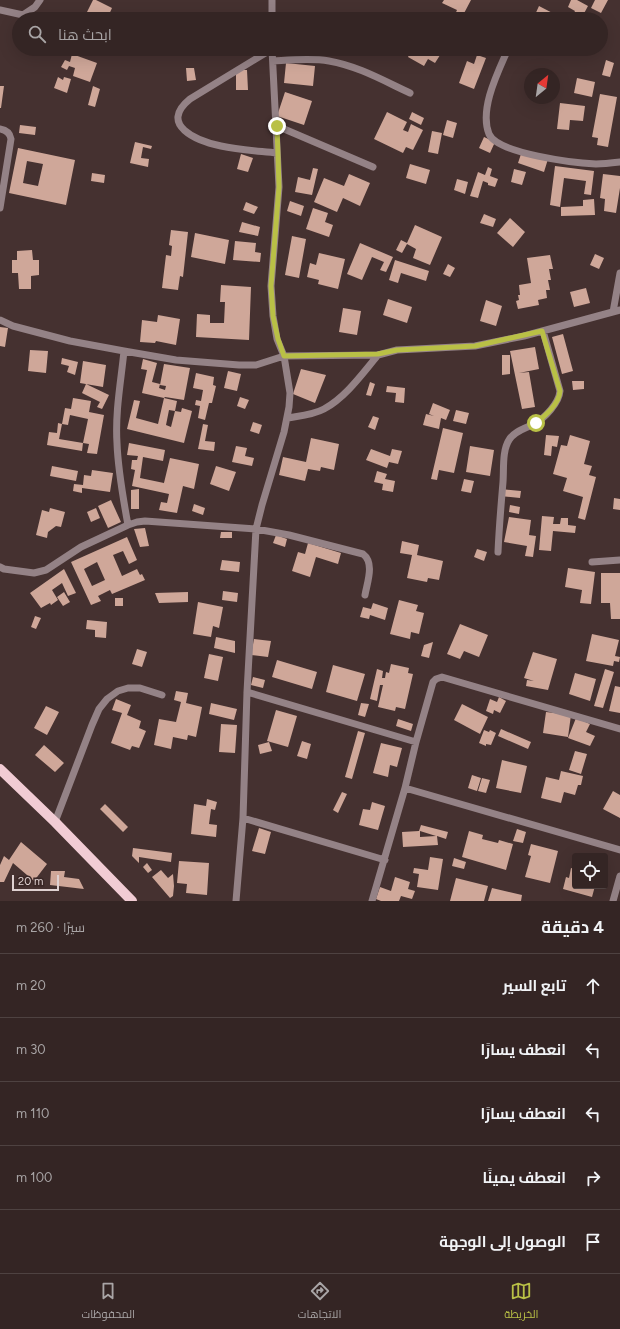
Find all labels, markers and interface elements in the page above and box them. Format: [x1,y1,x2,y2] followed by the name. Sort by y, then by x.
[12,12,608,56] search box
[26,23,48,45] icon: search
[58,26,112,44] text: ابحث هنا
[524,68,560,104] north arrow
[268,117,286,135] route end
[527,414,545,432] route start
[572,853,608,889] map controls
[572,853,608,889] button: locate
[12,873,59,892] scale bar
[18,875,43,888] text: 20 m
[541,917,604,937] text: 4 دقيقة
[16,920,85,935] text: سيرًا · 260 m
[582,975,604,997] icon: ahead
[503,977,566,995] text: تابع السير
[16,978,46,993] text: 20 m
[582,1039,604,1061] icon: left
[481,1041,566,1059] text: انعطف يسارًا
[16,1042,46,1057] text: 30 m
[582,1103,604,1125] icon: left
[481,1105,566,1123] text: انعطف يسارًا
[16,1106,49,1121] text: 110 m
[582,1167,604,1189] icon: right
[482,1169,566,1187] text: انعطف يمينًا
[16,1170,52,1185] text: 100 m
[582,1231,604,1253] icon: arrive
[439,1233,566,1251] text: الوصول إلى الوجهة
[81,1280,135,1324] tab: المحفوظات
[298,1280,341,1324] tab: الاتجاهات
[504,1280,539,1324] tab: الخريطة

